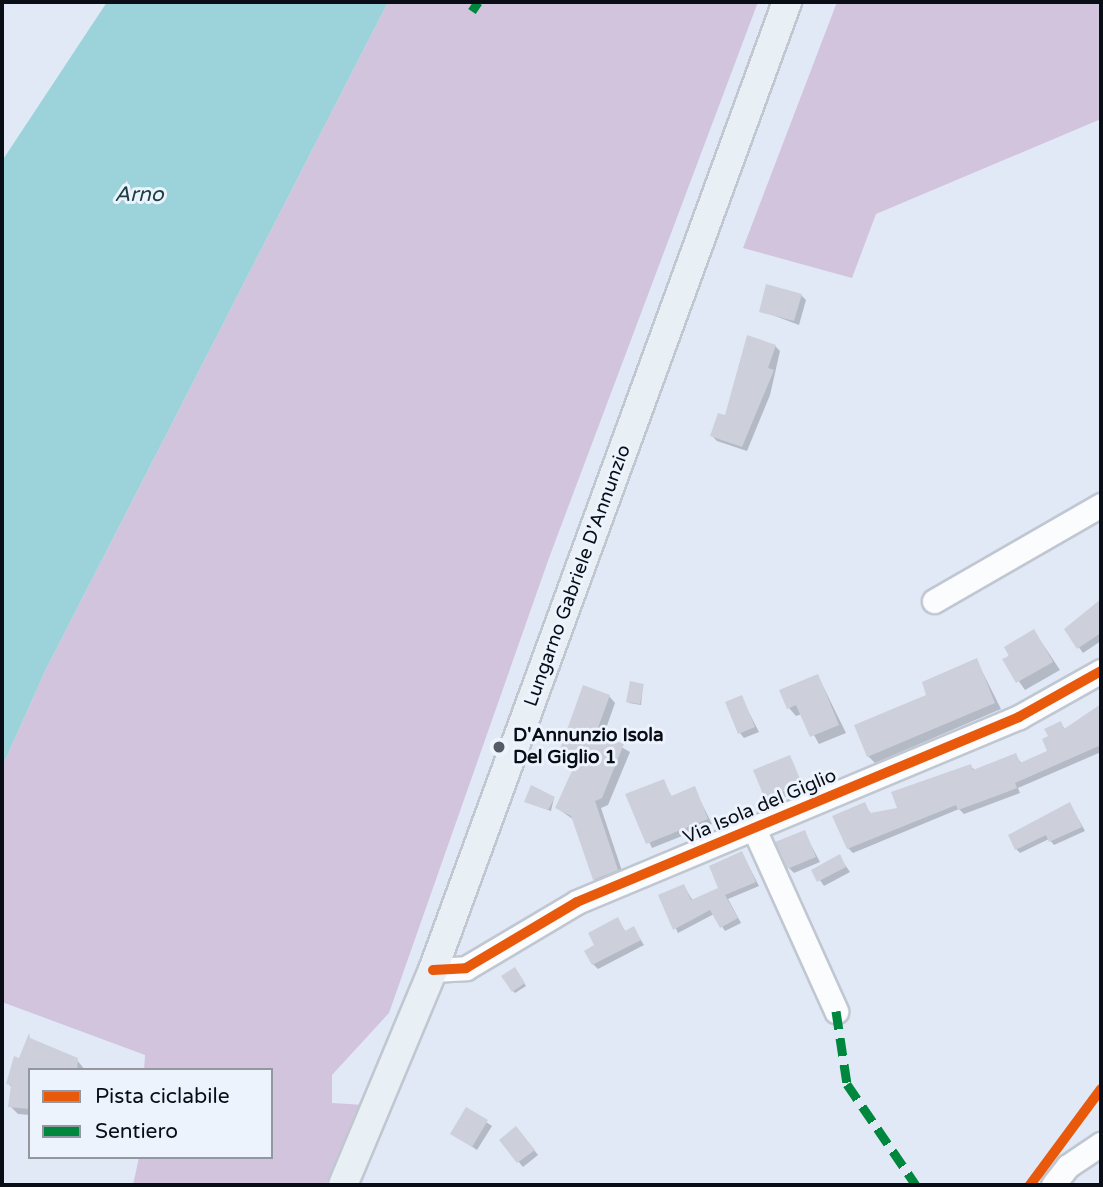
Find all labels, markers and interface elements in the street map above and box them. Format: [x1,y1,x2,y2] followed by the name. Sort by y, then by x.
[114,182,164,208] water label: Arno
[520,442,636,710] street label: Lungarno Gabriele D'Annunzio
[513,725,664,769] place label: D'Annunzio Isola Del Giglio 1
[491,739,507,755] marker: D'Annunzio Isola Del Giglio 1
[680,764,840,850] street label: Via Isola del Giglio
[28,1068,273,1159] legend
[95,1084,230,1109] text: Pista ciclabile
[95,1119,178,1144] text: Sentiero

